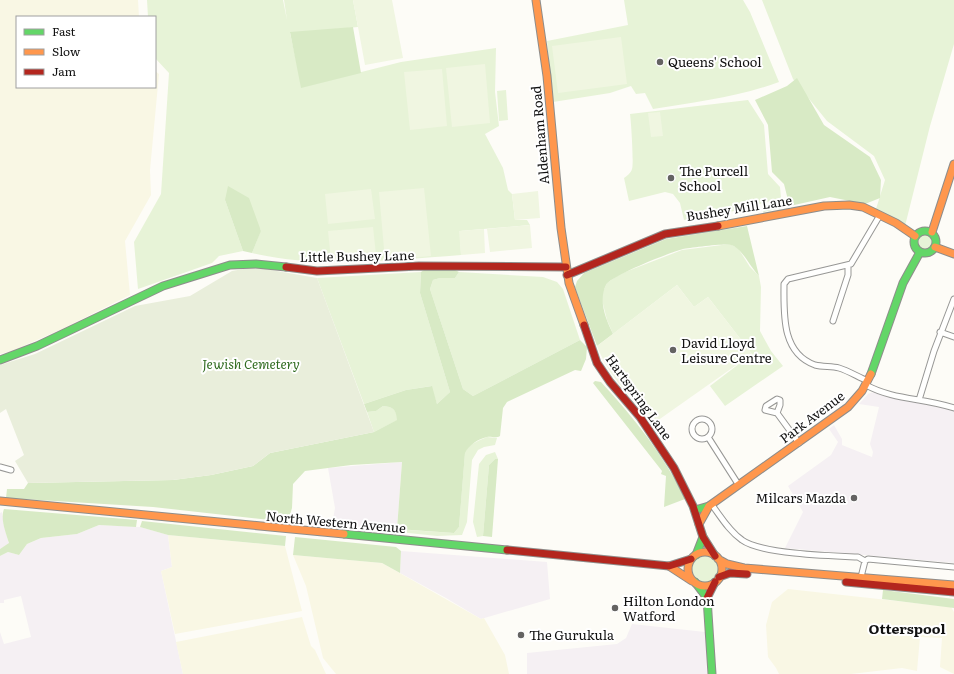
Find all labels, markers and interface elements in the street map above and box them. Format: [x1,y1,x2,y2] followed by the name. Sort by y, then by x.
[16,16,156,88] legend
[52,22,76,40] text: Fast
[52,42,81,60] text: Slow
[668,52,762,71] place label: Queens' School
[655,57,665,67] marker: Queens' School
[52,62,77,80] text: Jam
[526,85,553,185] street label: Aldenham Road
[679,161,749,195] place label: The Purcell School
[666,173,676,183] marker: The Purcell School
[685,190,793,225] street label: Bushey Mill Lane
[300,245,415,266] street label: Little Bushey Lane
[681,333,772,367] place label: David Lloyd Leisure Centre
[668,345,678,355] marker: David Lloyd Leisure Centre
[602,350,677,444] street label: Hartspring Lane
[202,354,300,373] park label: Jewish Cemetery
[775,386,848,447] street label: Park Avenue
[755,488,846,507] place label: Milcars Mazda
[849,493,859,503] marker: Milcars Mazda
[265,506,407,537] street label: North Western Avenue
[623,591,715,625] place label: Hilton London Watford
[610,603,620,613] marker: Hilton London Watford
[869,618,945,638] district label: Otterspool
[529,625,614,644] place label: The Gurukula
[516,630,526,640] marker: The Gurukula

